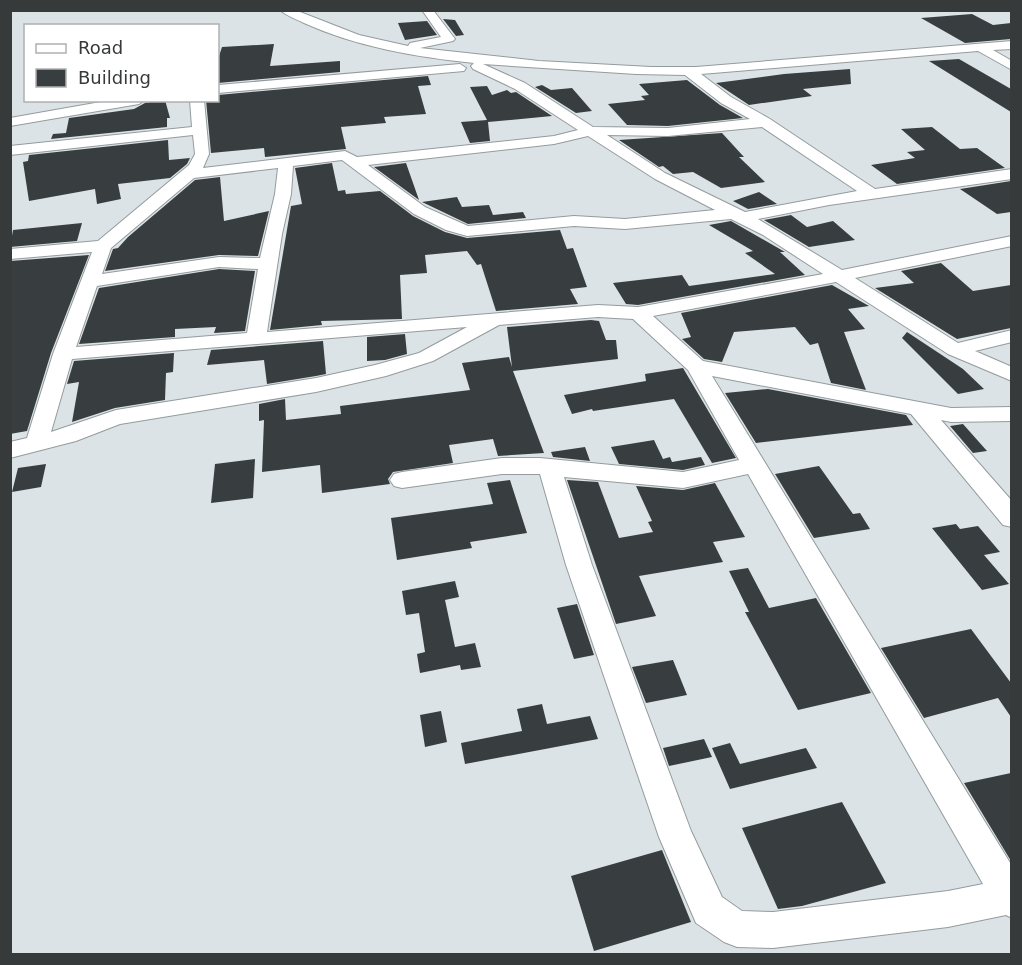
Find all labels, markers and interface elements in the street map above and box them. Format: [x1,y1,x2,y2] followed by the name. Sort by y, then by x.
[24,24,219,102] legend
[78,37,123,58] text: Road
[78,67,151,88] text: Building

